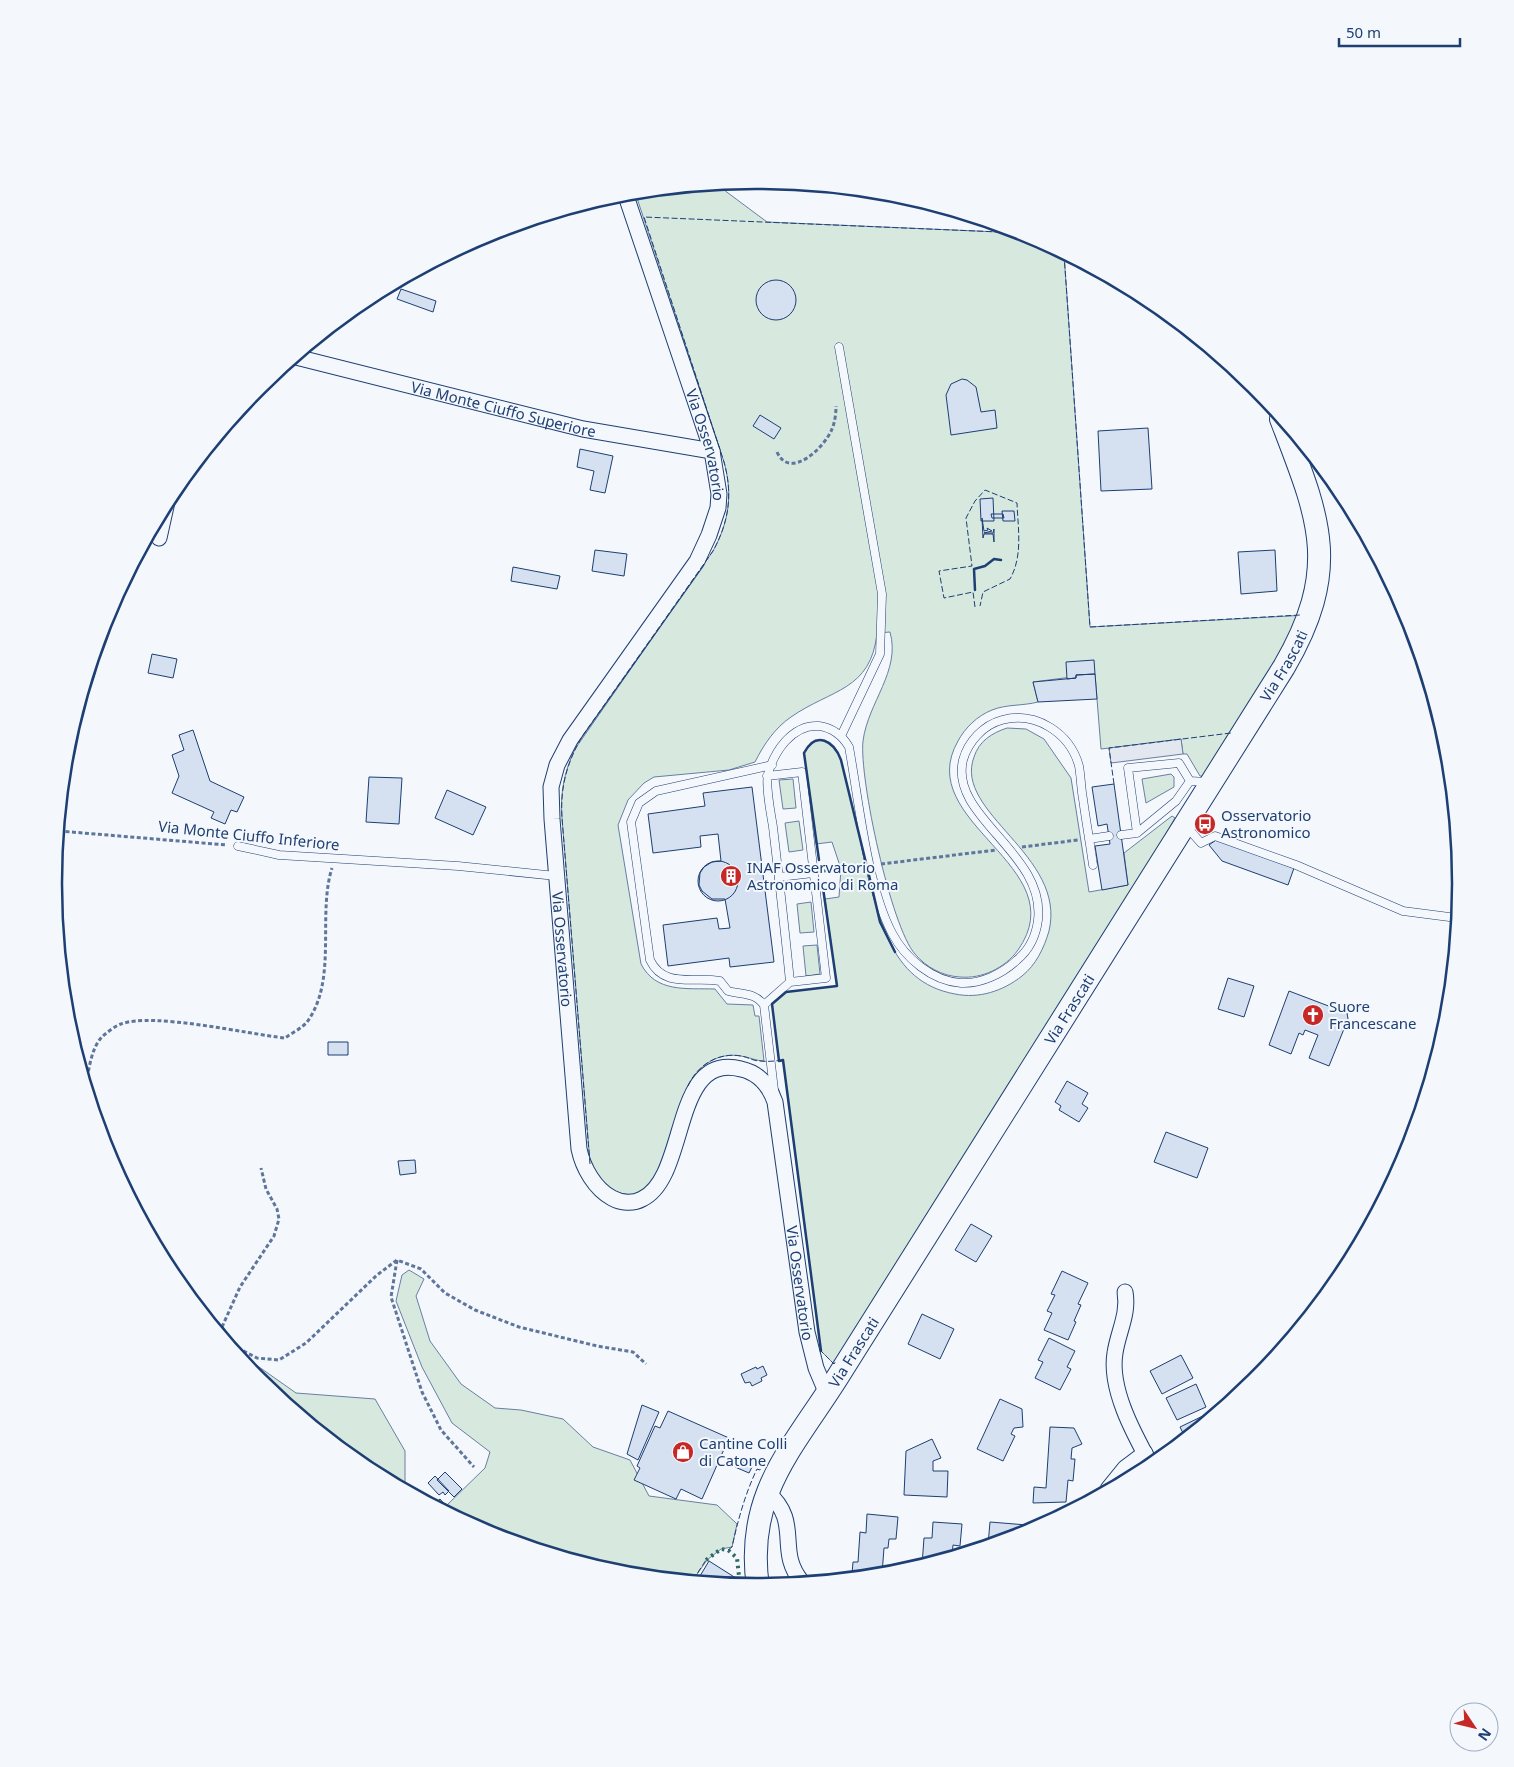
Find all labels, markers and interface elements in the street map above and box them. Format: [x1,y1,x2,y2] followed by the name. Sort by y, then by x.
[1339,15,1460,47] scale bar
[1346,22,1381,42] text: 50 m
[409,376,597,441] street label: Via Monte Ciuffo Superiore
[682,386,729,502] street label: Via Osservatorio
[1255,627,1312,705] street label: Via Frascati
[1221,805,1311,842] place label: Osservatorio Astronomico
[1193,812,1217,836] bus stop icon: Osservatorio Astronomico
[157,816,341,854] street label: Via Monte Ciuffo Inferiore
[747,857,898,894] place label: INAF Osservatorio Astronomico di Roma
[719,864,743,888] building icon: INAF Osservatorio Astronomico di Roma
[548,891,577,1008] street label: Via Osservatorio
[1039,970,1099,1048] street label: Via Frascati
[1329,996,1417,1033] place label: Suore Francescane
[1301,1003,1325,1027] church icon: Suore Francescane
[782,1224,819,1343] street label: Via Osservatorio
[824,1313,883,1391] street label: Via Frascati
[699,1433,787,1470] place label: Cantine Colli di Catone
[671,1440,695,1464] shop icon: Cantine Colli di Catone
[1449,1702,1499,1752] north arrow
[1474,1725,1496,1745] text: N

